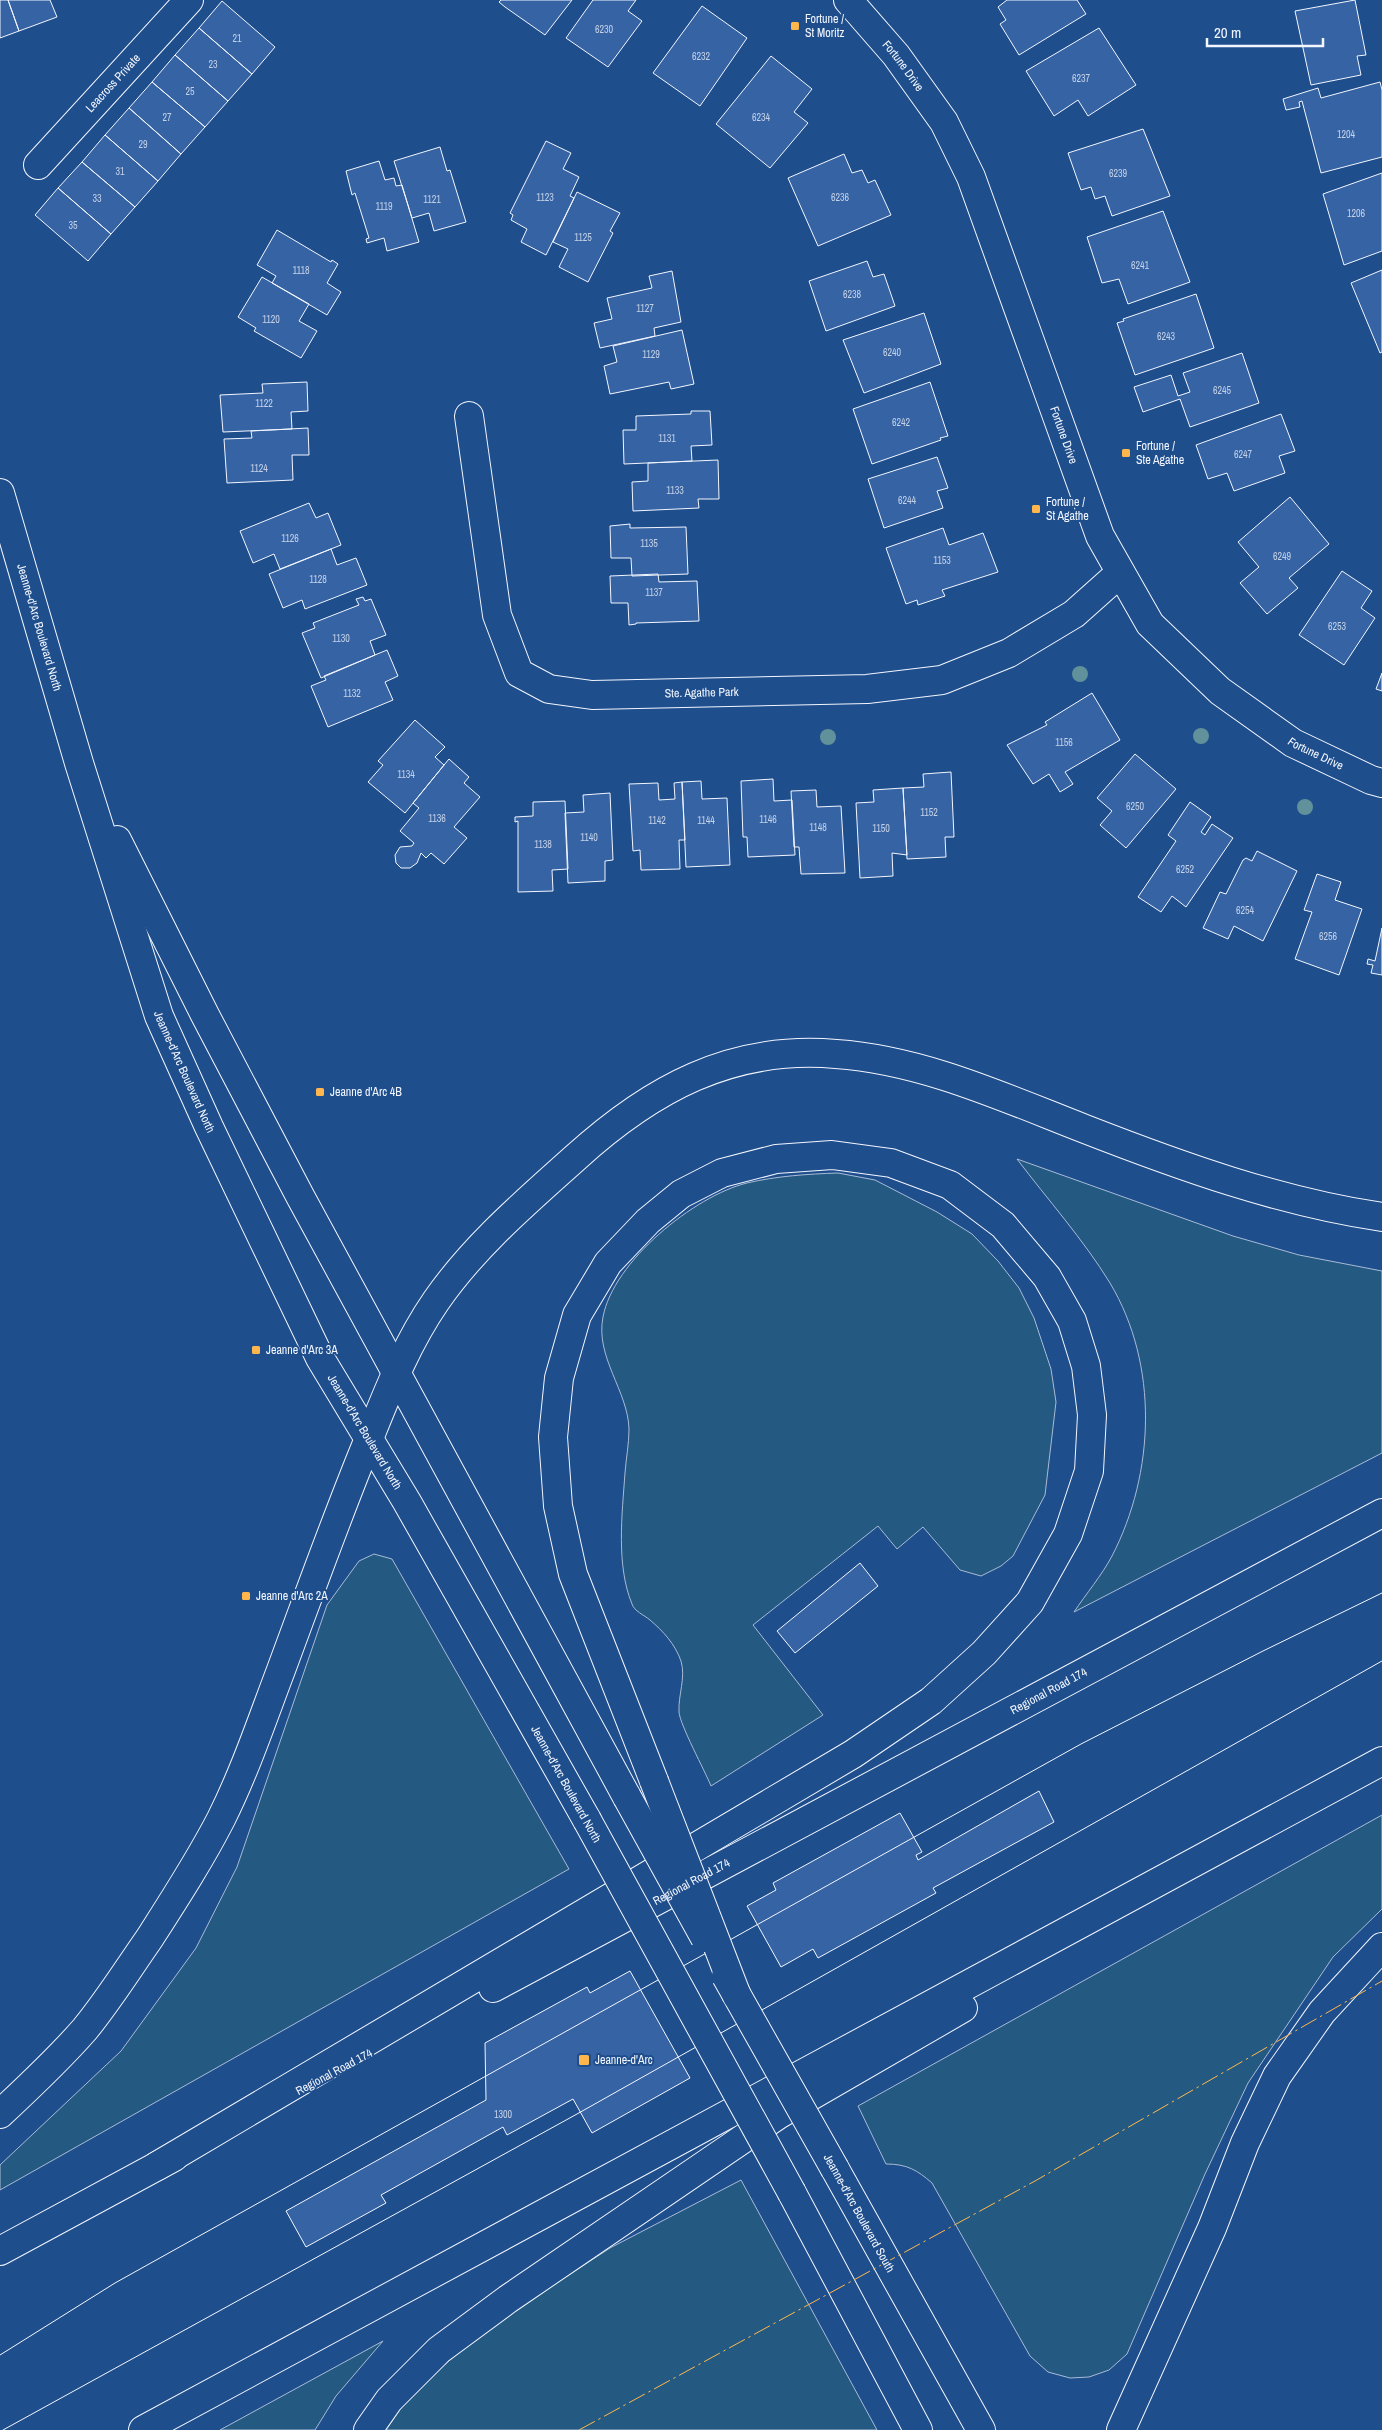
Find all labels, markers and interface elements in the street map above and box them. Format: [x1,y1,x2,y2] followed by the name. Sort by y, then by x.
[805,11,844,41] place label: Fortune / St Moritz
[1207,15,1323,47] scale bar
[789,20,801,32] marker: Fortune / St Moritz
[1214,22,1241,43] text: 20 m
[595,23,614,36] house number: 6230
[232,32,242,45] house number: 21
[879,37,927,95] street label: Fortune Drive
[82,50,144,116] street label: Leacross Private
[692,50,711,63] house number: 6232
[208,58,218,71] house number: 23
[1072,72,1091,85] house number: 6237
[185,85,195,98] house number: 25
[162,111,172,124] house number: 27
[752,111,771,124] house number: 6234
[1337,128,1356,141] house number: 1204
[138,138,148,151] house number: 29
[115,165,125,178] house number: 31
[1109,167,1128,180] house number: 6239
[536,191,554,204] house number: 1123
[831,191,850,204] house number: 6236
[92,192,102,205] house number: 33
[423,193,441,206] house number: 1121
[375,200,393,213] house number: 1119
[1347,207,1366,220] house number: 1206
[68,219,78,232] house number: 35
[574,231,592,244] house number: 1125
[1131,259,1150,272] house number: 6241
[292,264,310,277] house number: 1118
[843,288,862,301] house number: 6238
[636,302,654,315] house number: 1127
[262,313,280,326] house number: 1120
[1157,330,1176,343] house number: 6243
[883,346,902,359] house number: 6240
[642,348,660,361] house number: 1129
[1213,384,1232,397] house number: 6245
[255,397,273,410] house number: 1122
[1046,404,1081,466] street label: Fortune Drive
[892,416,911,429] house number: 6242
[658,432,676,445] house number: 1131
[1136,438,1184,468] place label: Fortune / Ste Agathe
[1120,447,1132,459] marker: Fortune / Ste Agathe
[1234,448,1253,461] house number: 6247
[250,462,268,475] house number: 1124
[666,484,684,497] house number: 1133
[898,494,917,507] house number: 6244
[1046,494,1089,524] place label: Fortune / St Agathe
[1030,503,1042,515] marker: Fortune / St Agathe
[281,532,299,545] house number: 1126
[640,537,658,550] house number: 1135
[1273,550,1292,563] house number: 6249
[933,554,951,567] house number: 1153
[13,562,65,693] street label: Jeanne-d'Arc Boulevard North
[309,573,327,586] house number: 1128
[645,586,663,599] house number: 1137
[1328,620,1347,633] house number: 6253
[332,632,350,645] house number: 1130
[664,684,739,701] street label: Ste. Agathe Park
[343,687,361,700] house number: 1132
[1284,734,1346,774] street label: Fortune Drive
[1055,736,1073,749] house number: 1156
[397,768,415,781] house number: 1134
[1126,800,1145,813] house number: 6250
[920,806,938,819] house number: 1152
[428,812,446,825] house number: 1136
[759,813,777,826] house number: 1146
[648,814,666,827] house number: 1142
[697,814,715,827] house number: 1144
[809,821,827,834] house number: 1148
[872,822,890,835] house number: 1150
[580,831,598,844] house number: 1140
[534,838,552,851] house number: 1138
[1176,863,1195,876] house number: 6252
[1236,904,1255,917] house number: 6254
[1319,930,1338,943] house number: 6256
[150,1009,219,1135] street label: Jeanne-d'Arc Boulevard North
[330,1084,402,1100] place label: Jeanne d'Arc 4B
[314,1086,326,1098] marker: Jeanne d'Arc 4B
[266,1342,338,1358] place label: Jeanne d'Arc 3A
[250,1344,262,1356] marker: Jeanne d'Arc 3A
[324,1371,406,1492] street label: Jeanne-d'Arc Boulevard North
[256,1588,328,1604] place label: Jeanne d'Arc 2A
[240,1590,252,1602] marker: Jeanne d'Arc 2A
[1007,1664,1090,1718] street label: Regional Road 174
[527,1723,605,1845] street label: Jeanne-d'Arc Boulevard North
[650,1855,733,1909] street label: Regional Road 174
[293,2045,376,2099] street label: Regional Road 174
[595,2052,653,2068] place label: Jeanne-d'Arc
[577,2053,591,2067] marker: Jeanne-d'Arc
[494,2108,513,2121] house number: 1300
[820,2151,898,2275] street label: Jeanne-d'Arc Boulevard South

